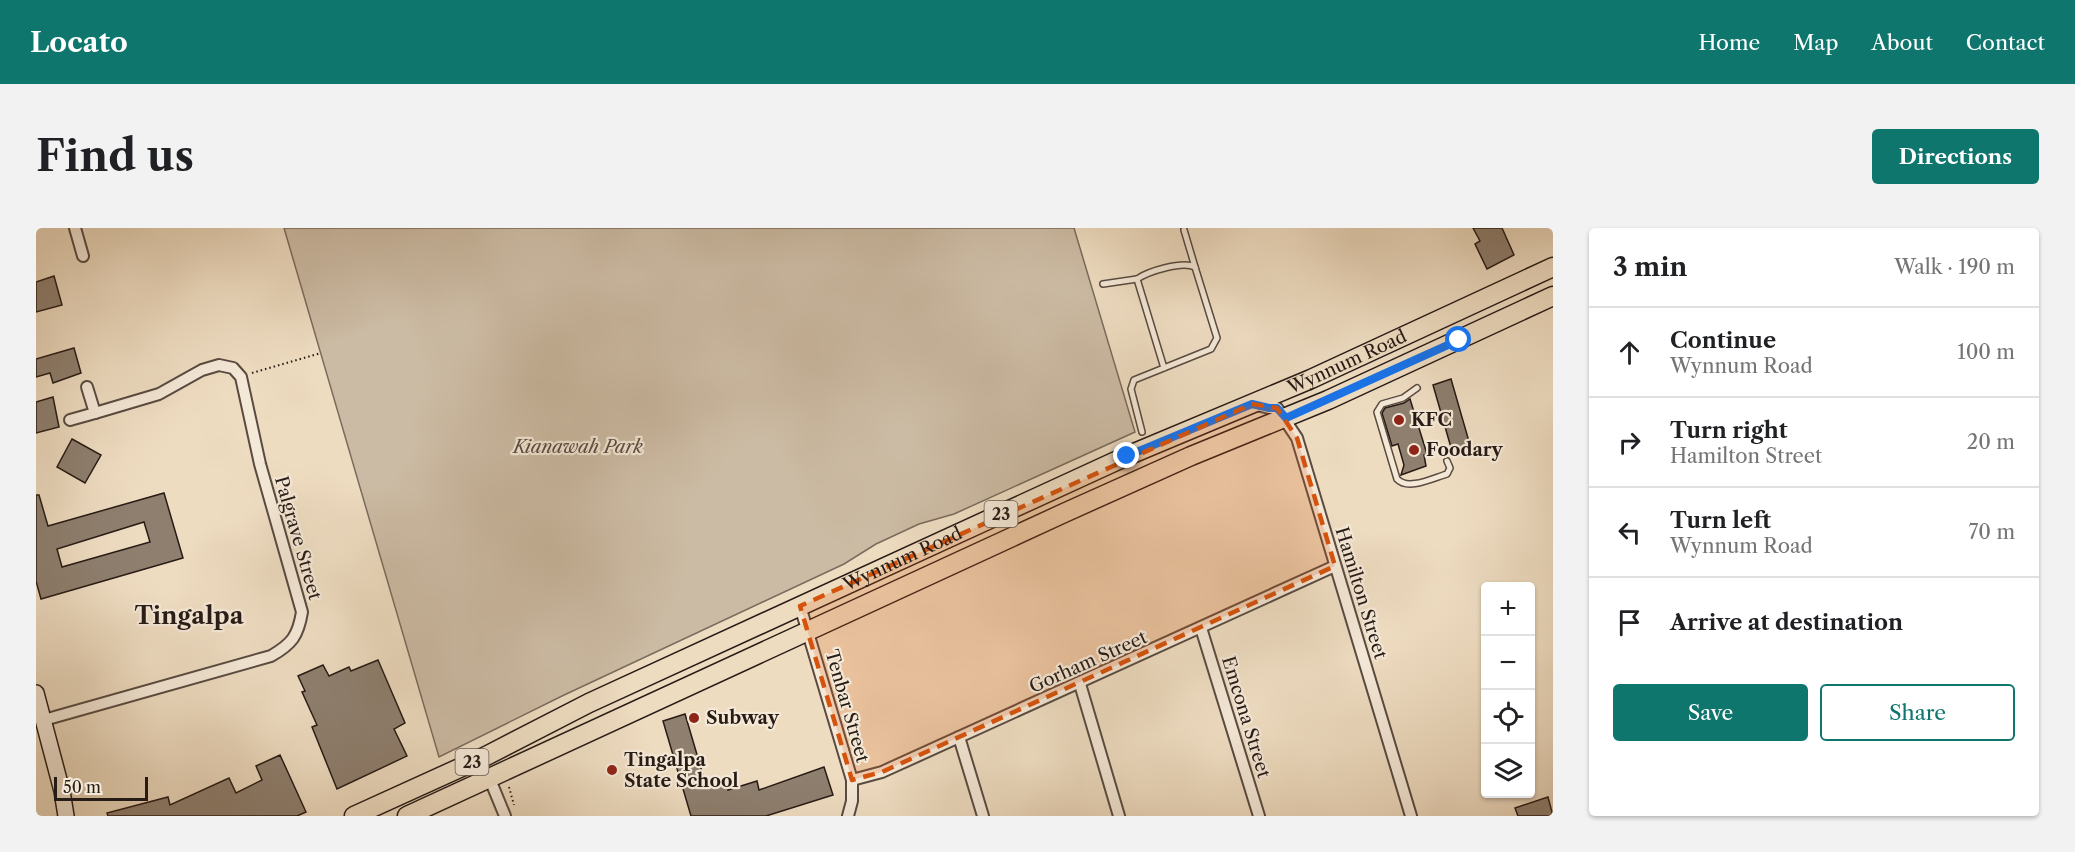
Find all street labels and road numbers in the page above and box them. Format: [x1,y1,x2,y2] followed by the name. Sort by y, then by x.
[1283,325,1410,399] street label: Wynnum Road
[270,474,326,603] street label: Palgrave Street
[984,501,1018,527] road number: 23
[839,522,966,596] street label: Wynnum Road
[1330,524,1392,662] street label: Hamilton Street
[1026,626,1151,698] street label: Gorham Street
[820,647,874,766] street label: Tenbar Street
[1217,654,1275,781] street label: Emcona Street
[456,749,488,775] road number: 23

